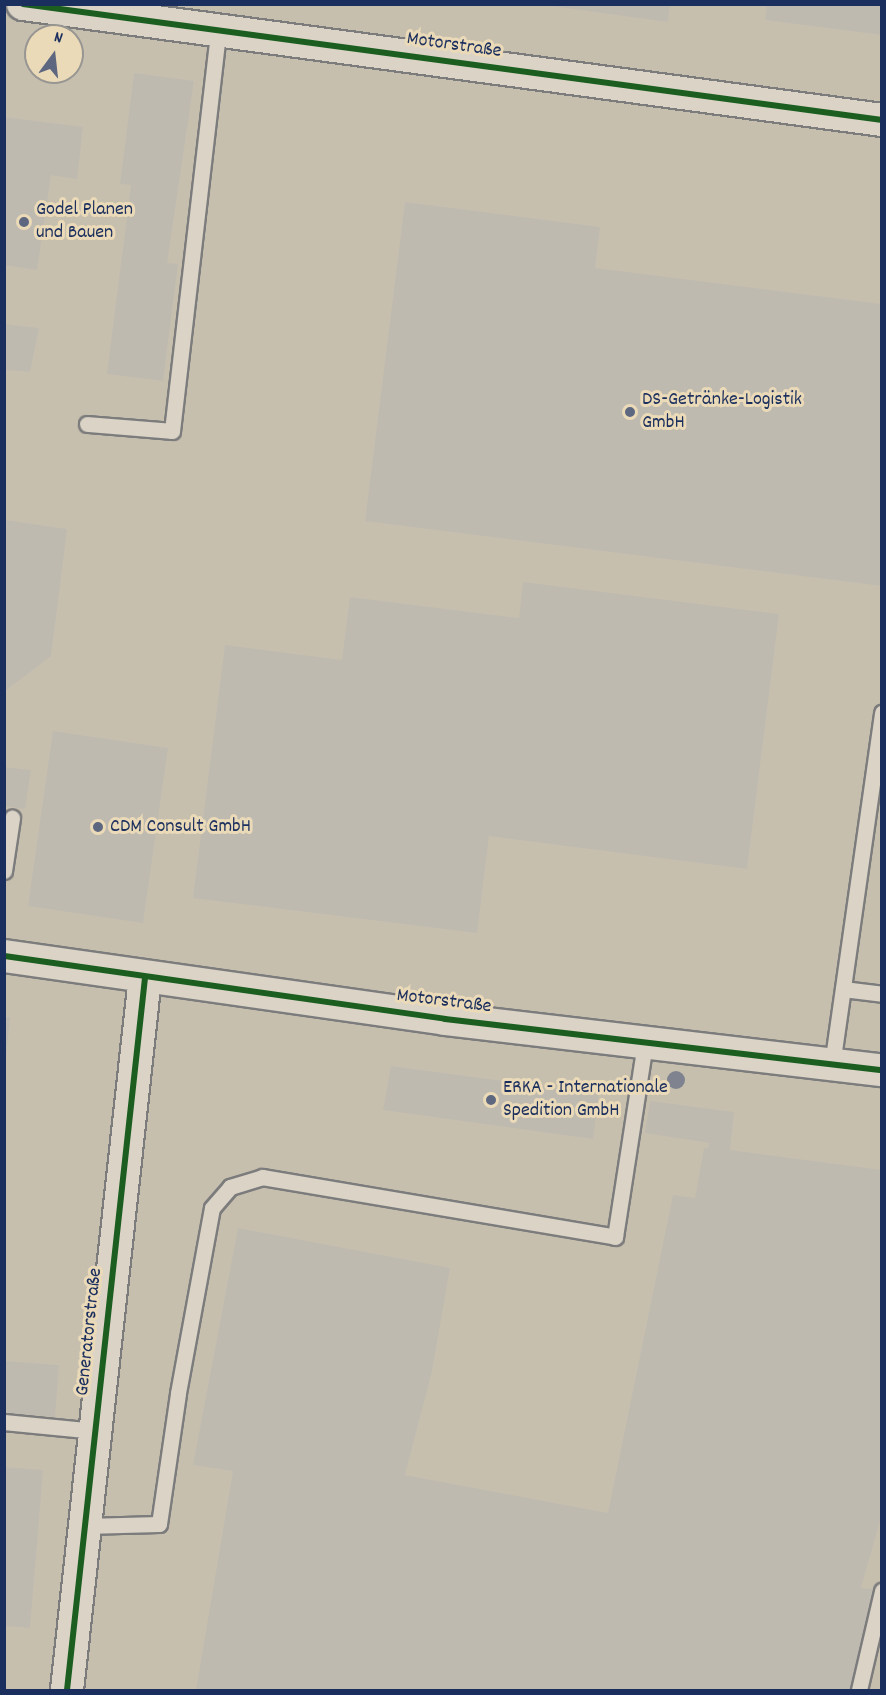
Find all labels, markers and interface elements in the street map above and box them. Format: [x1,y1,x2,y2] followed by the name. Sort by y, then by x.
[24,24,84,84] north arrow
[51,26,65,50] text: N
[405,27,503,65] street label: Motorstraße
[36,198,133,245] place label: Godel Planen und Bauen
[17,215,31,229] marker: Godel Planen und Bauen
[642,388,802,435] place label: DS-Getränke-Logistik GmbH
[623,405,637,419] marker: DS-Getränke-Logistik GmbH
[110,815,251,839] place label: CDM Consult GmbH
[91,820,105,834] marker: CDM Consult GmbH
[395,984,493,1020] street label: Motorstraße
[503,1076,668,1123] place label: ERKA - Internationale Spedition GmbH
[484,1093,498,1107] marker: ERKA - Internationale Spedition GmbH
[71,1267,109,1397] street label: Generatorstraße

